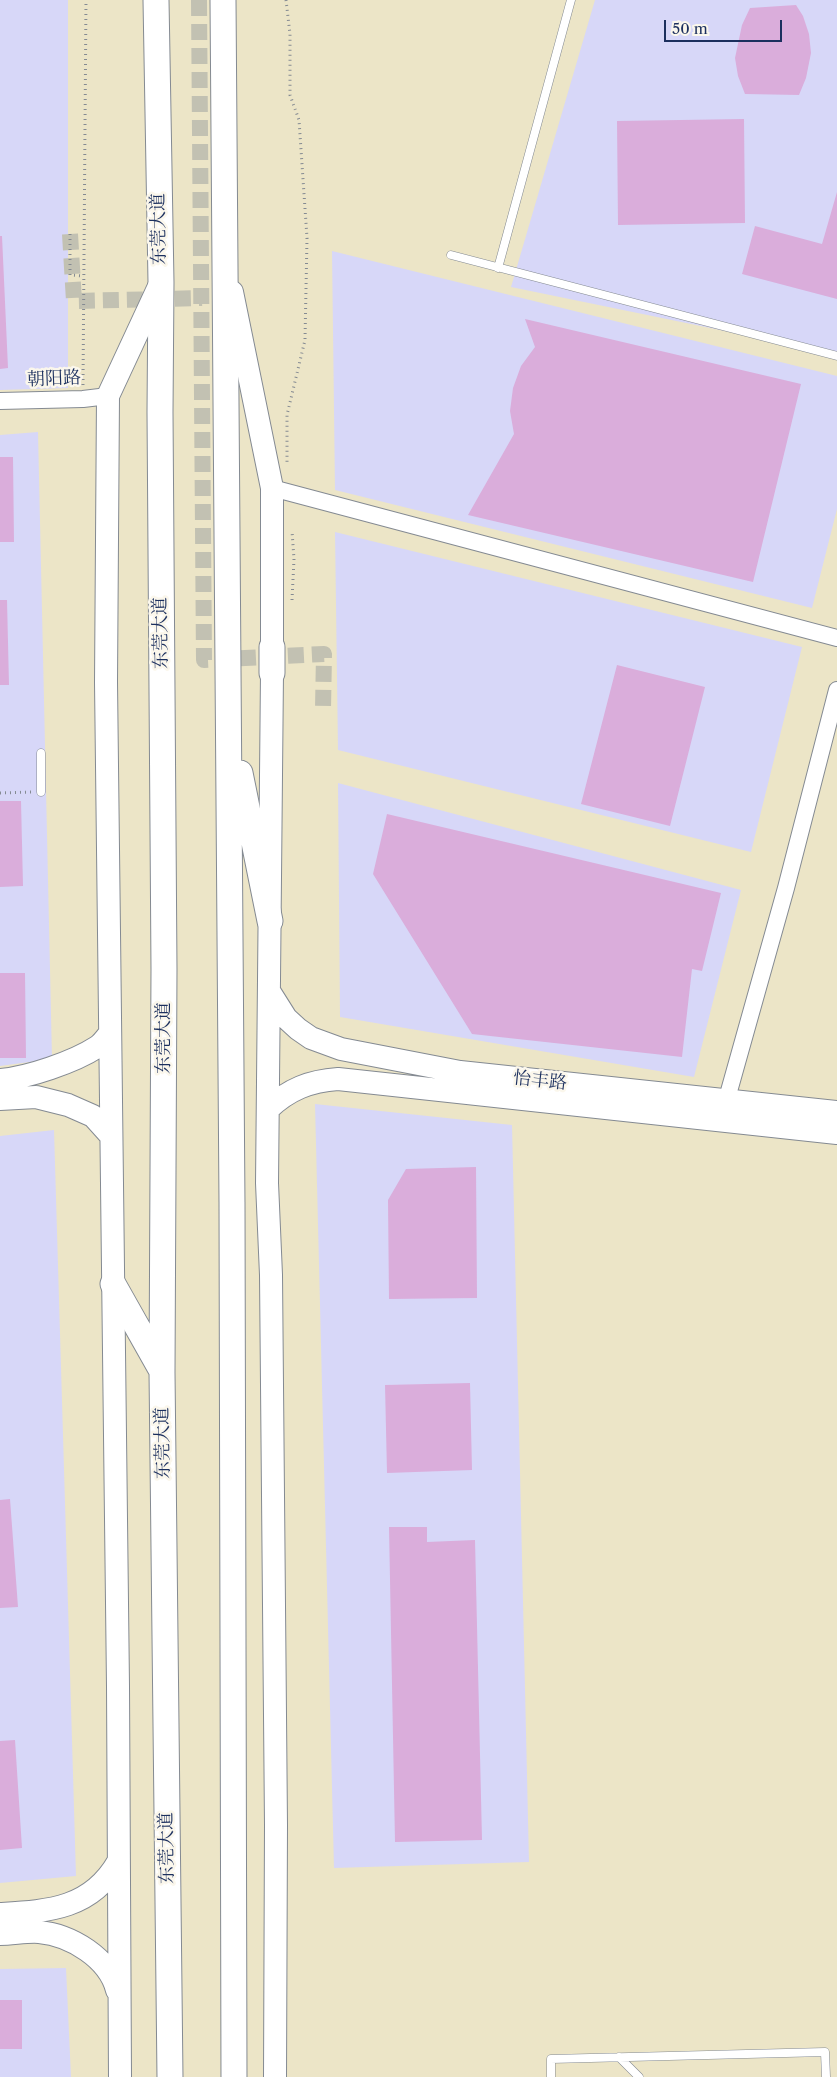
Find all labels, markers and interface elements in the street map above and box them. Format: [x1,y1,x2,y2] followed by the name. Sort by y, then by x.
[667,10,784,42] scale bar
[672,19,708,38] text: 50 m
[148,193,170,265] street label: 东莞大道
[27,367,81,391] street label: 朝阳路
[150,597,172,669] street label: 东莞大道
[153,1002,175,1074] street label: 东莞大道
[512,1067,568,1095] street label: 怡丰路
[152,1407,174,1479] street label: 东莞大道
[156,1812,178,1884] street label: 东莞大道

